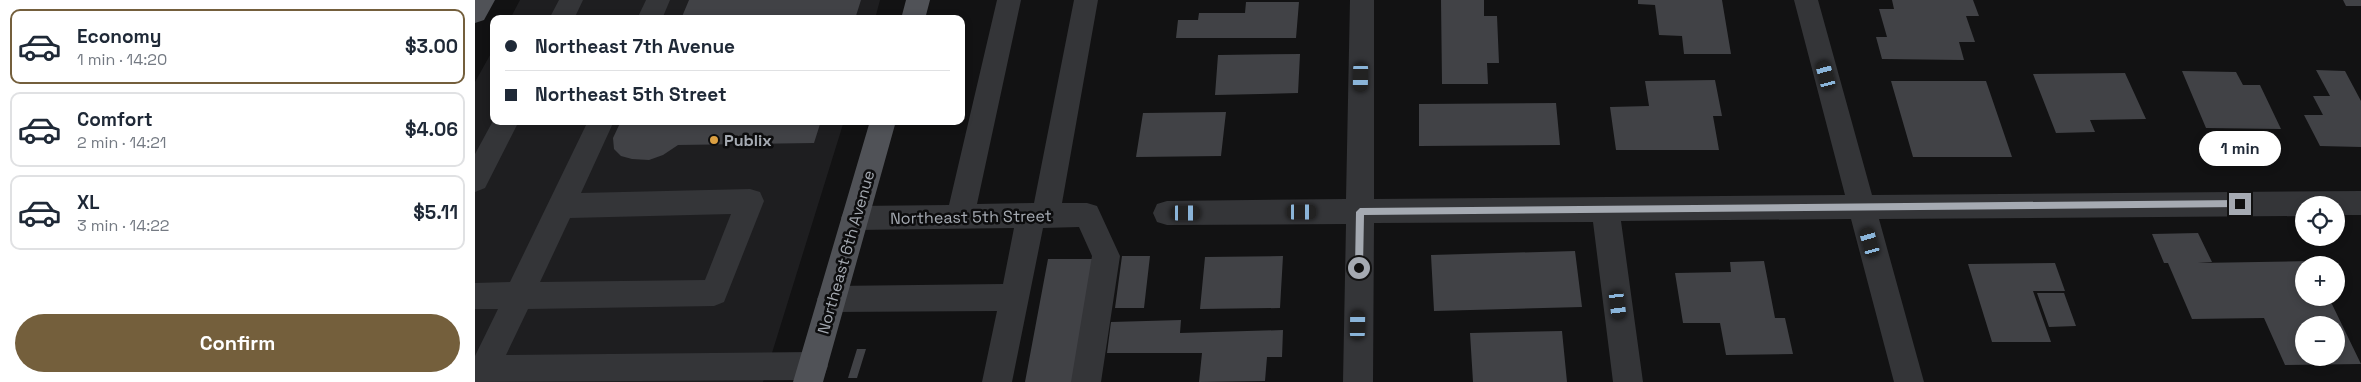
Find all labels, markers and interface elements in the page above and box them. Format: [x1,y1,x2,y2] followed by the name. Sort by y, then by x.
[17,24,62,69] icon: car
[77,24,161,49] text: Economy
[405,34,458,59] text: $3.00
[535,34,735,59] text: Northeast 7th Avenue
[77,49,167,70] text: 1 min · 14:20
[1814,59,1837,91] car
[1353,62,1368,92] car
[535,82,727,107] text: Northeast 5th Street
[17,107,62,152] icon: car
[77,107,153,132] text: Comfort
[405,117,458,142] text: $4.06
[724,130,772,151] place label: Publix
[77,132,167,153] text: 2 min · 14:21
[2199,132,2281,166] callout: 1 min
[708,134,720,146] marker: Publix
[2220,138,2260,159] text: 1 min
[813,168,879,336] street label: Northeast 6th Avenue
[17,190,62,235] icon: car
[77,190,100,215] text: XL
[2229,193,2251,215] route end
[2295,196,2345,366] map controls
[2295,196,2345,246] button: locate
[413,200,458,225] text: $5.11
[890,205,1052,229] street label: Northeast 5th Street
[1287,205,1317,220] car
[1171,206,1201,221] car
[77,215,170,236] text: 3 min · 14:22
[1858,226,1881,258] car
[2295,256,2345,306] button: +
[1348,257,1370,279] route start
[1608,289,1627,321] car
[1350,310,1365,340] car
[15,314,460,372] button: Confirm
[2295,316,2345,366] button: −

